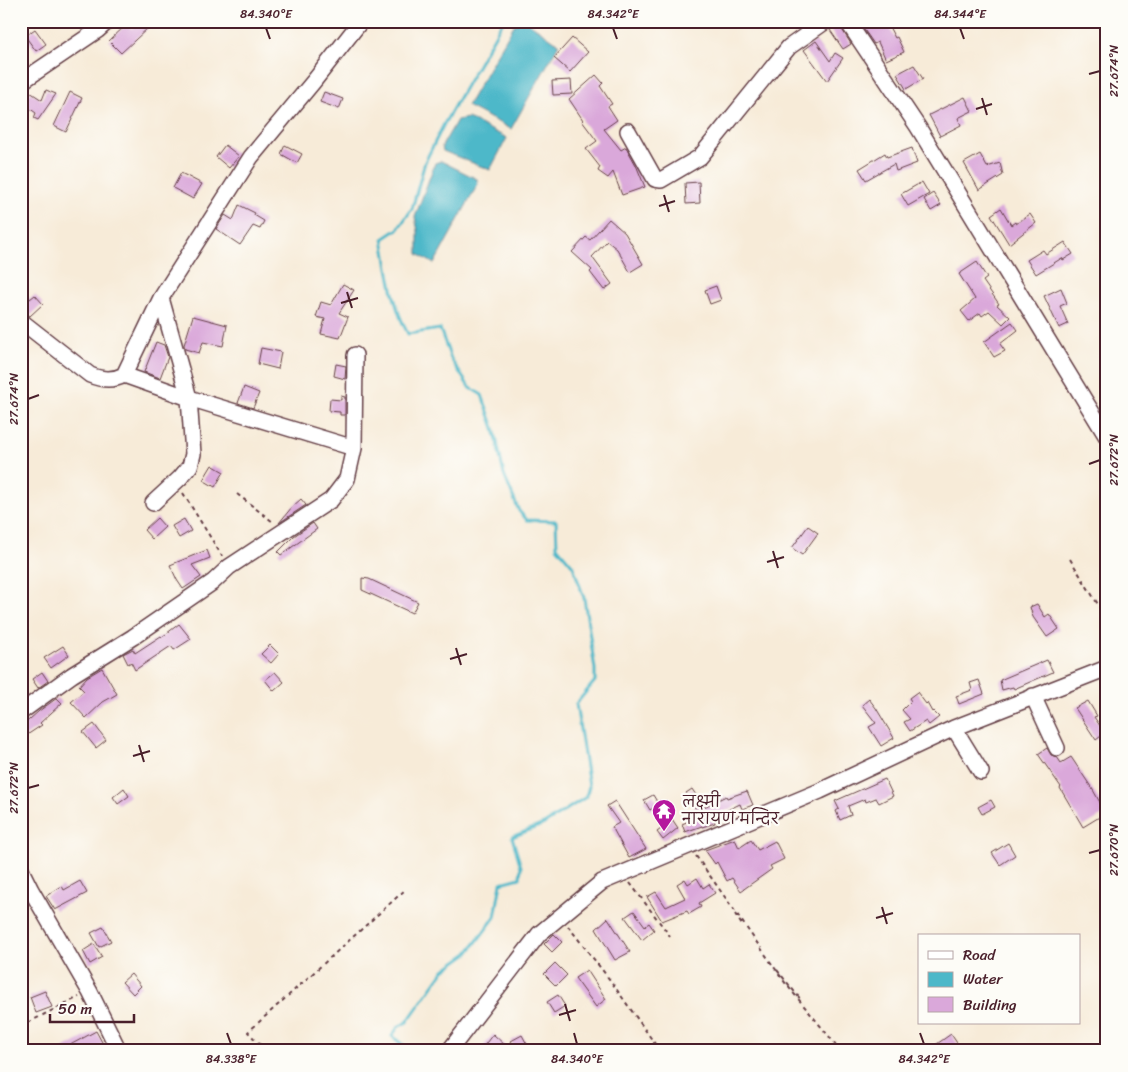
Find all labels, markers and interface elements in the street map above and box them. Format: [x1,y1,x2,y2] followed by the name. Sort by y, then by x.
[240,3,293,25] text: 84.340°E
[587,3,640,25] text: 84.342°E
[934,3,987,25] text: 84.344°E
[1103,44,1125,97] text: 27.674°N
[3,372,25,425] text: 27.674°N
[1103,434,1125,486] text: 27.672°N
[3,762,25,814] text: 27.672°N
[681,789,780,832] place label: लक्ष्मी नारायण मन्दिर
[651,798,677,832] temple icon: लक्ष्मी नारायण मन्दिर
[1103,823,1125,876] text: 27.670°N
[918,934,1080,1024] legend
[963,942,996,968] text: Road
[963,966,1003,992] text: Water
[50,992,134,1024] scale bar
[963,992,1017,1018] text: Building
[58,996,93,1022] text: 50 m
[206,1048,258,1070] text: 84.338°E
[551,1048,604,1070] text: 84.340°E
[898,1048,951,1070] text: 84.342°E

